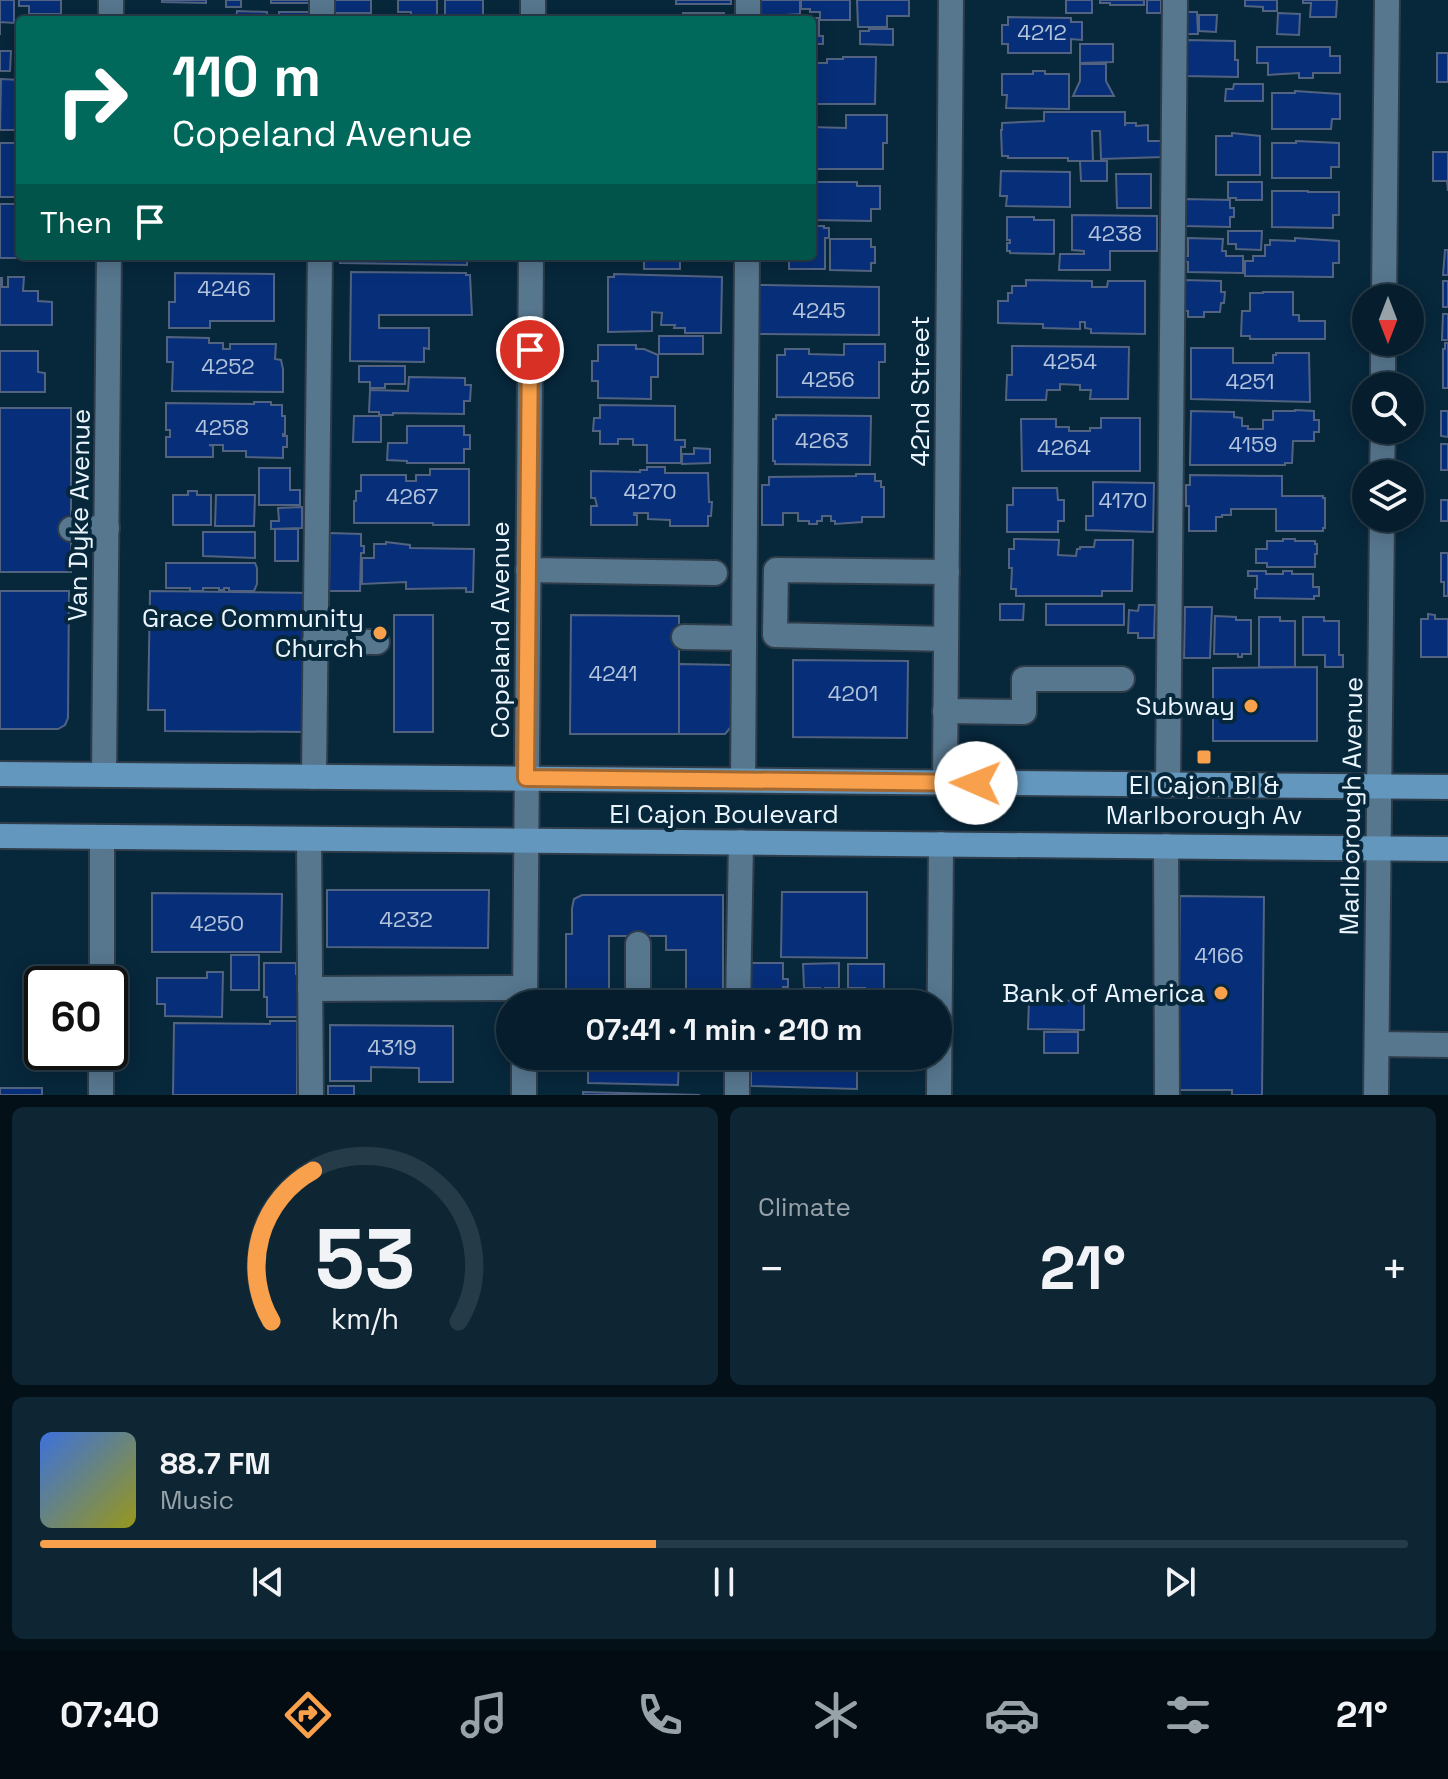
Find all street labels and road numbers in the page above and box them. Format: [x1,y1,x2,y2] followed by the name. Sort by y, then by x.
[903,316,937,466] street label: 42nd Street
[60,408,98,622] street label: Van Dyke Avenue
[483,521,517,739] street label: Copeland Avenue
[1332,676,1370,936] street label: Marlborough Avenue
[609,797,839,831] street label: El Cajon Boulevard

